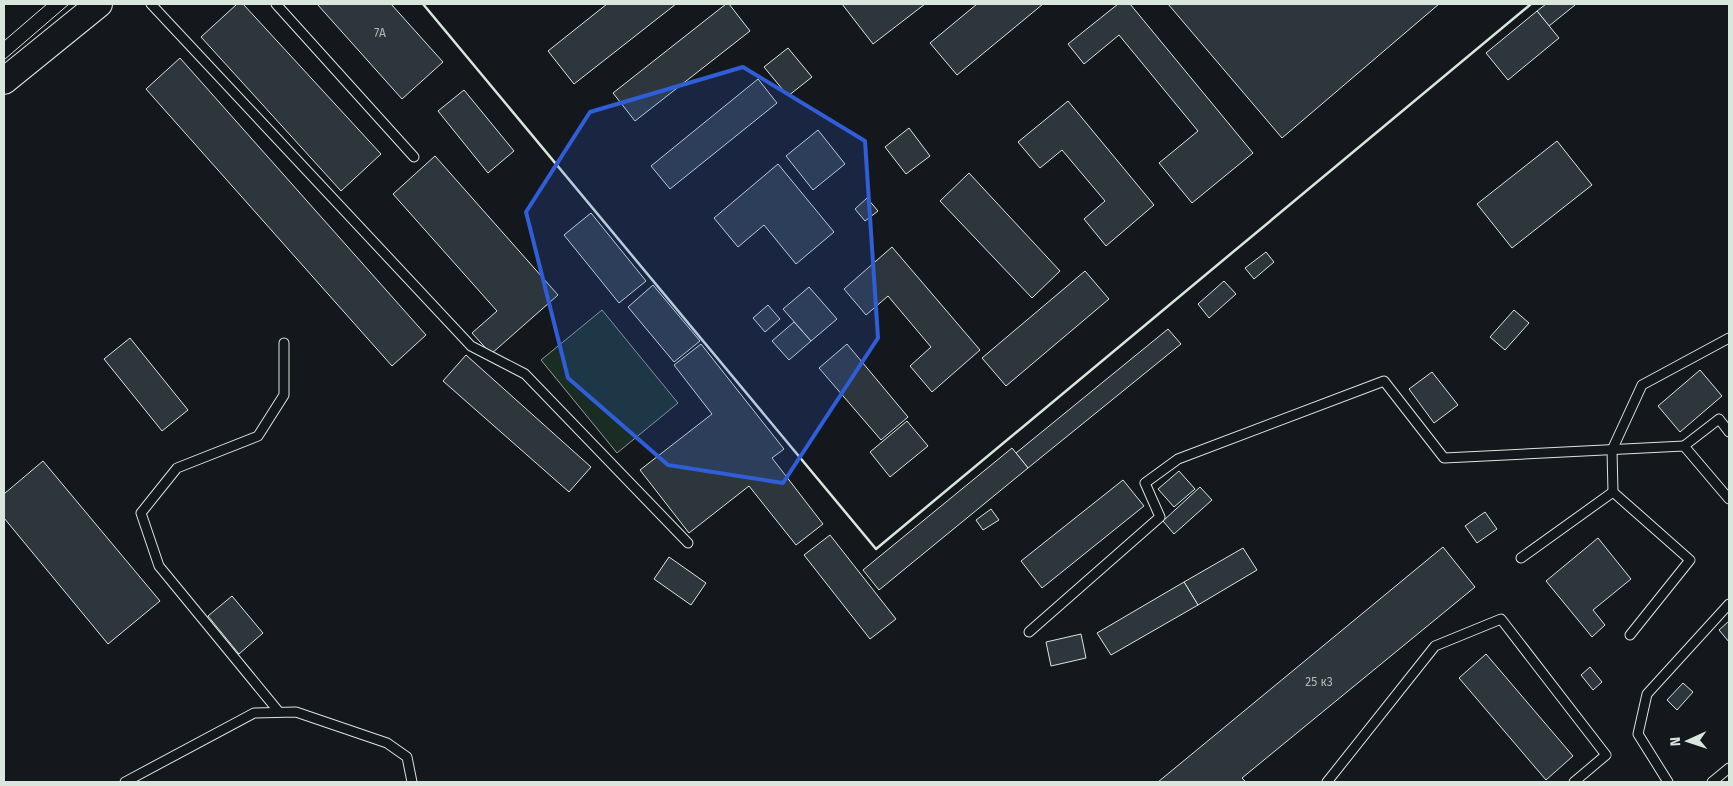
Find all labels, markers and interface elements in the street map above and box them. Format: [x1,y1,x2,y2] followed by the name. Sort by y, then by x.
[374,26,386,40] house number: 7А
[1305,675,1333,689] house number: 25 к3
[1663,716,1713,766] north arrow
[1667,737,1684,747] text: N

